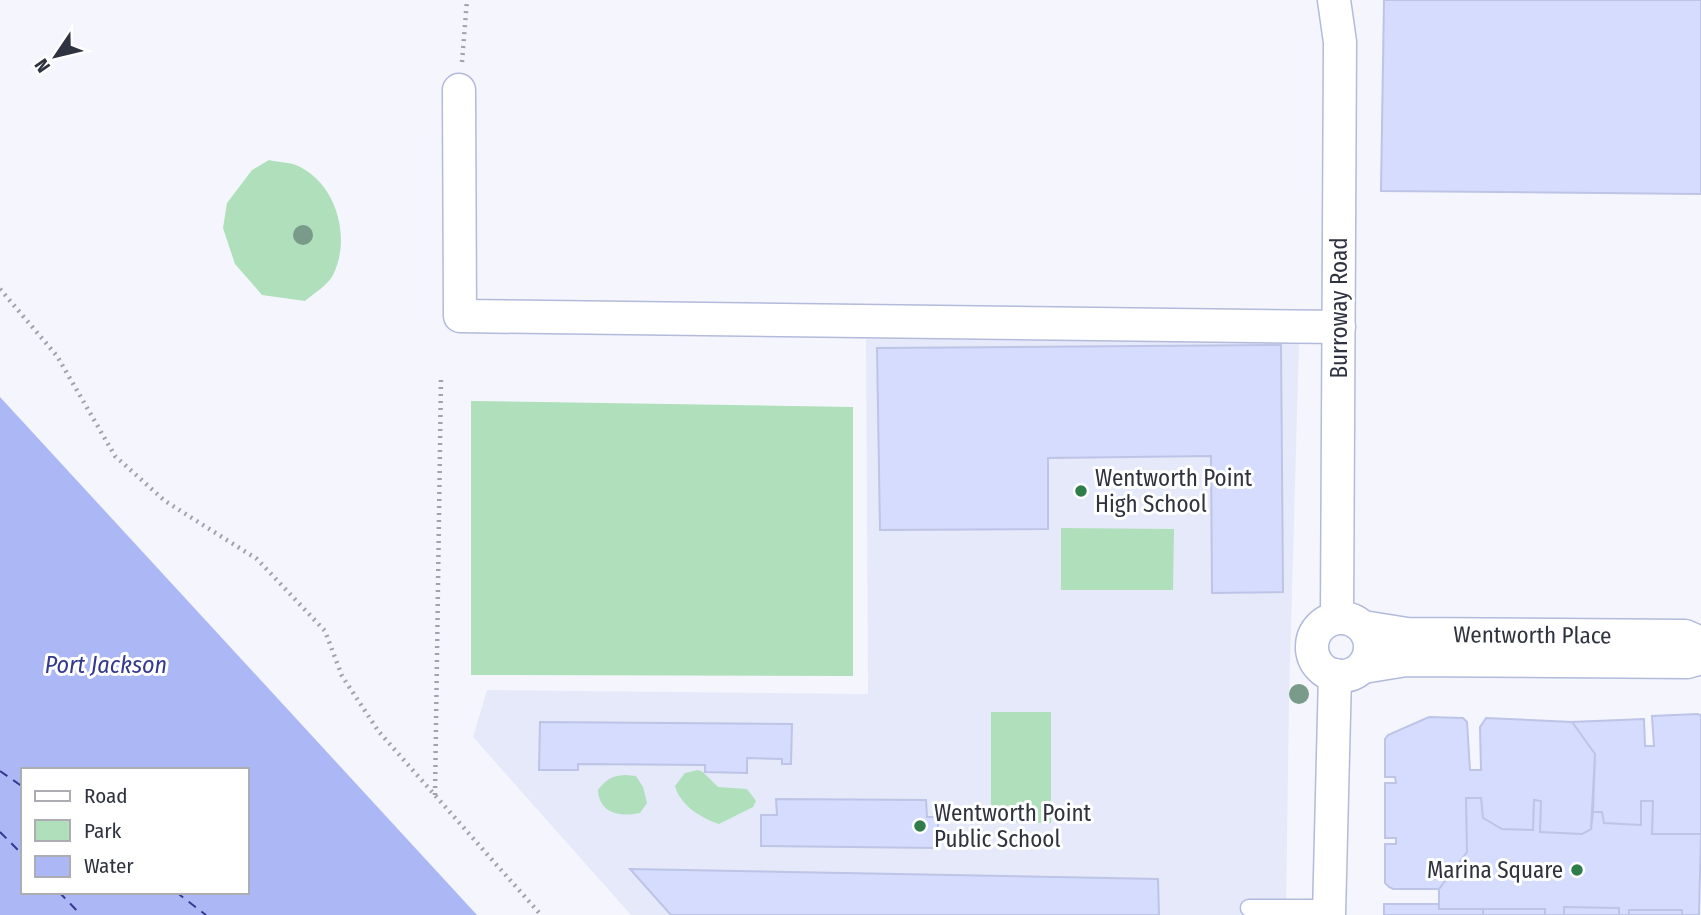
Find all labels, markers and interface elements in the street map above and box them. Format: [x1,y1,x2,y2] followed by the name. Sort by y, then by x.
[21,21,91,91] north arrow
[30,54,55,77] text: N
[1325,237,1353,379] street label: Burroway Road
[1095,464,1253,518] place label: Wentworth Point High School
[1073,483,1089,499] marker: Wentworth Point High School
[1453,620,1612,649] street label: Wentworth Place
[45,651,167,679] water label: Port Jackson
[21,768,248,894] legend
[84,783,128,809] text: Road
[934,799,1092,853] place label: Wentworth Point Public School
[84,818,122,844] text: Park
[912,818,928,834] marker: Wentworth Point Public School
[84,853,134,879] text: Water
[1427,856,1563,884] place label: Marina Square
[1569,862,1585,878] marker: Marina Square

